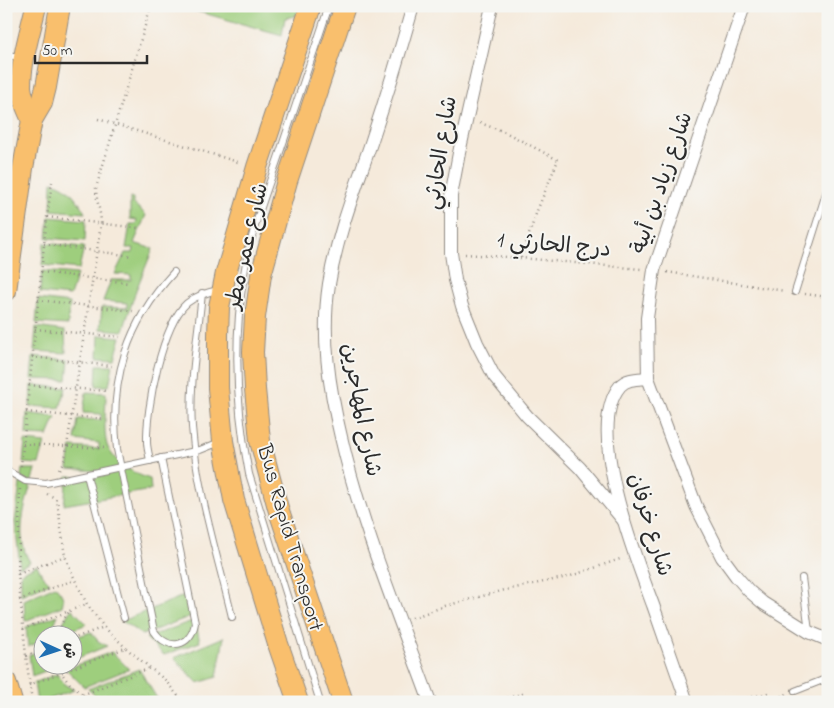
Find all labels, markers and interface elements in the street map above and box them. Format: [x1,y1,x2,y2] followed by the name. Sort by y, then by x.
[35,32,148,64] scale bar
[42,40,73,62] text: 50 m
[417,94,468,212] street label: شارع الحارثي
[624,108,702,258] street label: شارع زياد بن أبية
[218,180,278,314] street label: شارع عمر مطر
[496,225,612,268] street label: درج الحارثي 1
[331,340,389,480] street label: شارع المهاجرين
[247,440,331,636] street label: Bus Rapid Transport
[618,469,680,581] street label: شارع خرفان
[32,626,82,676] north arrow
[59,642,80,659] text: ش

